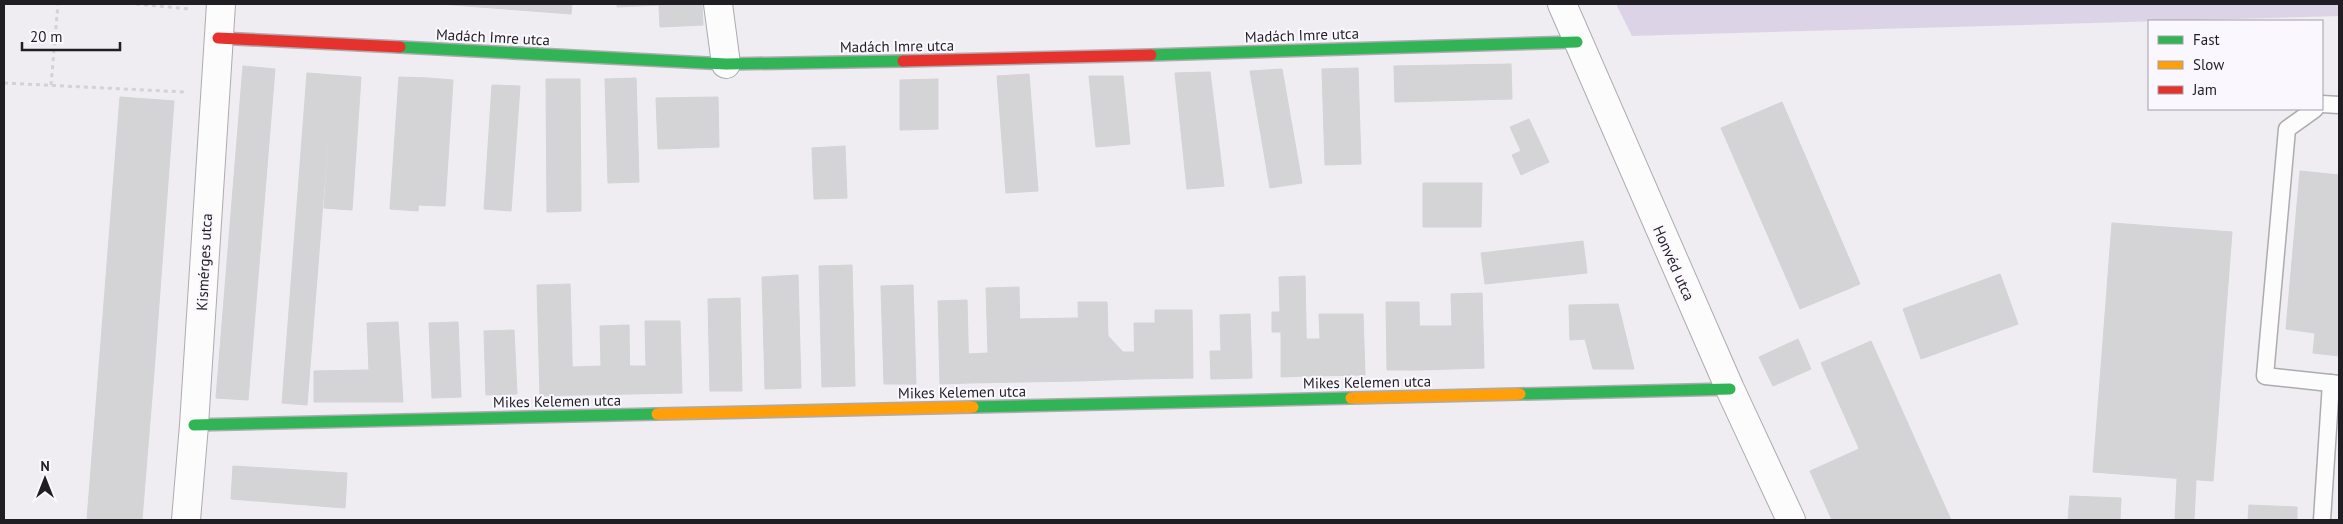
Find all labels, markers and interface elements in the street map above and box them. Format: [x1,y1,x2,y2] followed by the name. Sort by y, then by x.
[22,20,120,52] scale bar
[2148,20,2323,110] legend
[1245,24,1359,46] street label: Madách Imre utca
[435,25,551,49] street label: Madách Imre utca
[30,27,63,46] text: 20 m
[2193,30,2220,49] text: Fast
[840,36,954,56] street label: Madách Imre utca
[2193,55,2224,74] text: Slow
[2192,80,2217,99] text: Jam
[192,213,216,311] street label: Kismérges utca
[1649,222,1699,304] street label: Honvéd utca
[1303,371,1431,393] street label: Mikes Kelemen utca
[898,381,1026,403] street label: Mikes Kelemen utca
[493,390,621,412] street label: Mikes Kelemen utca
[20,454,70,504] north arrow
[40,457,50,475] text: N

